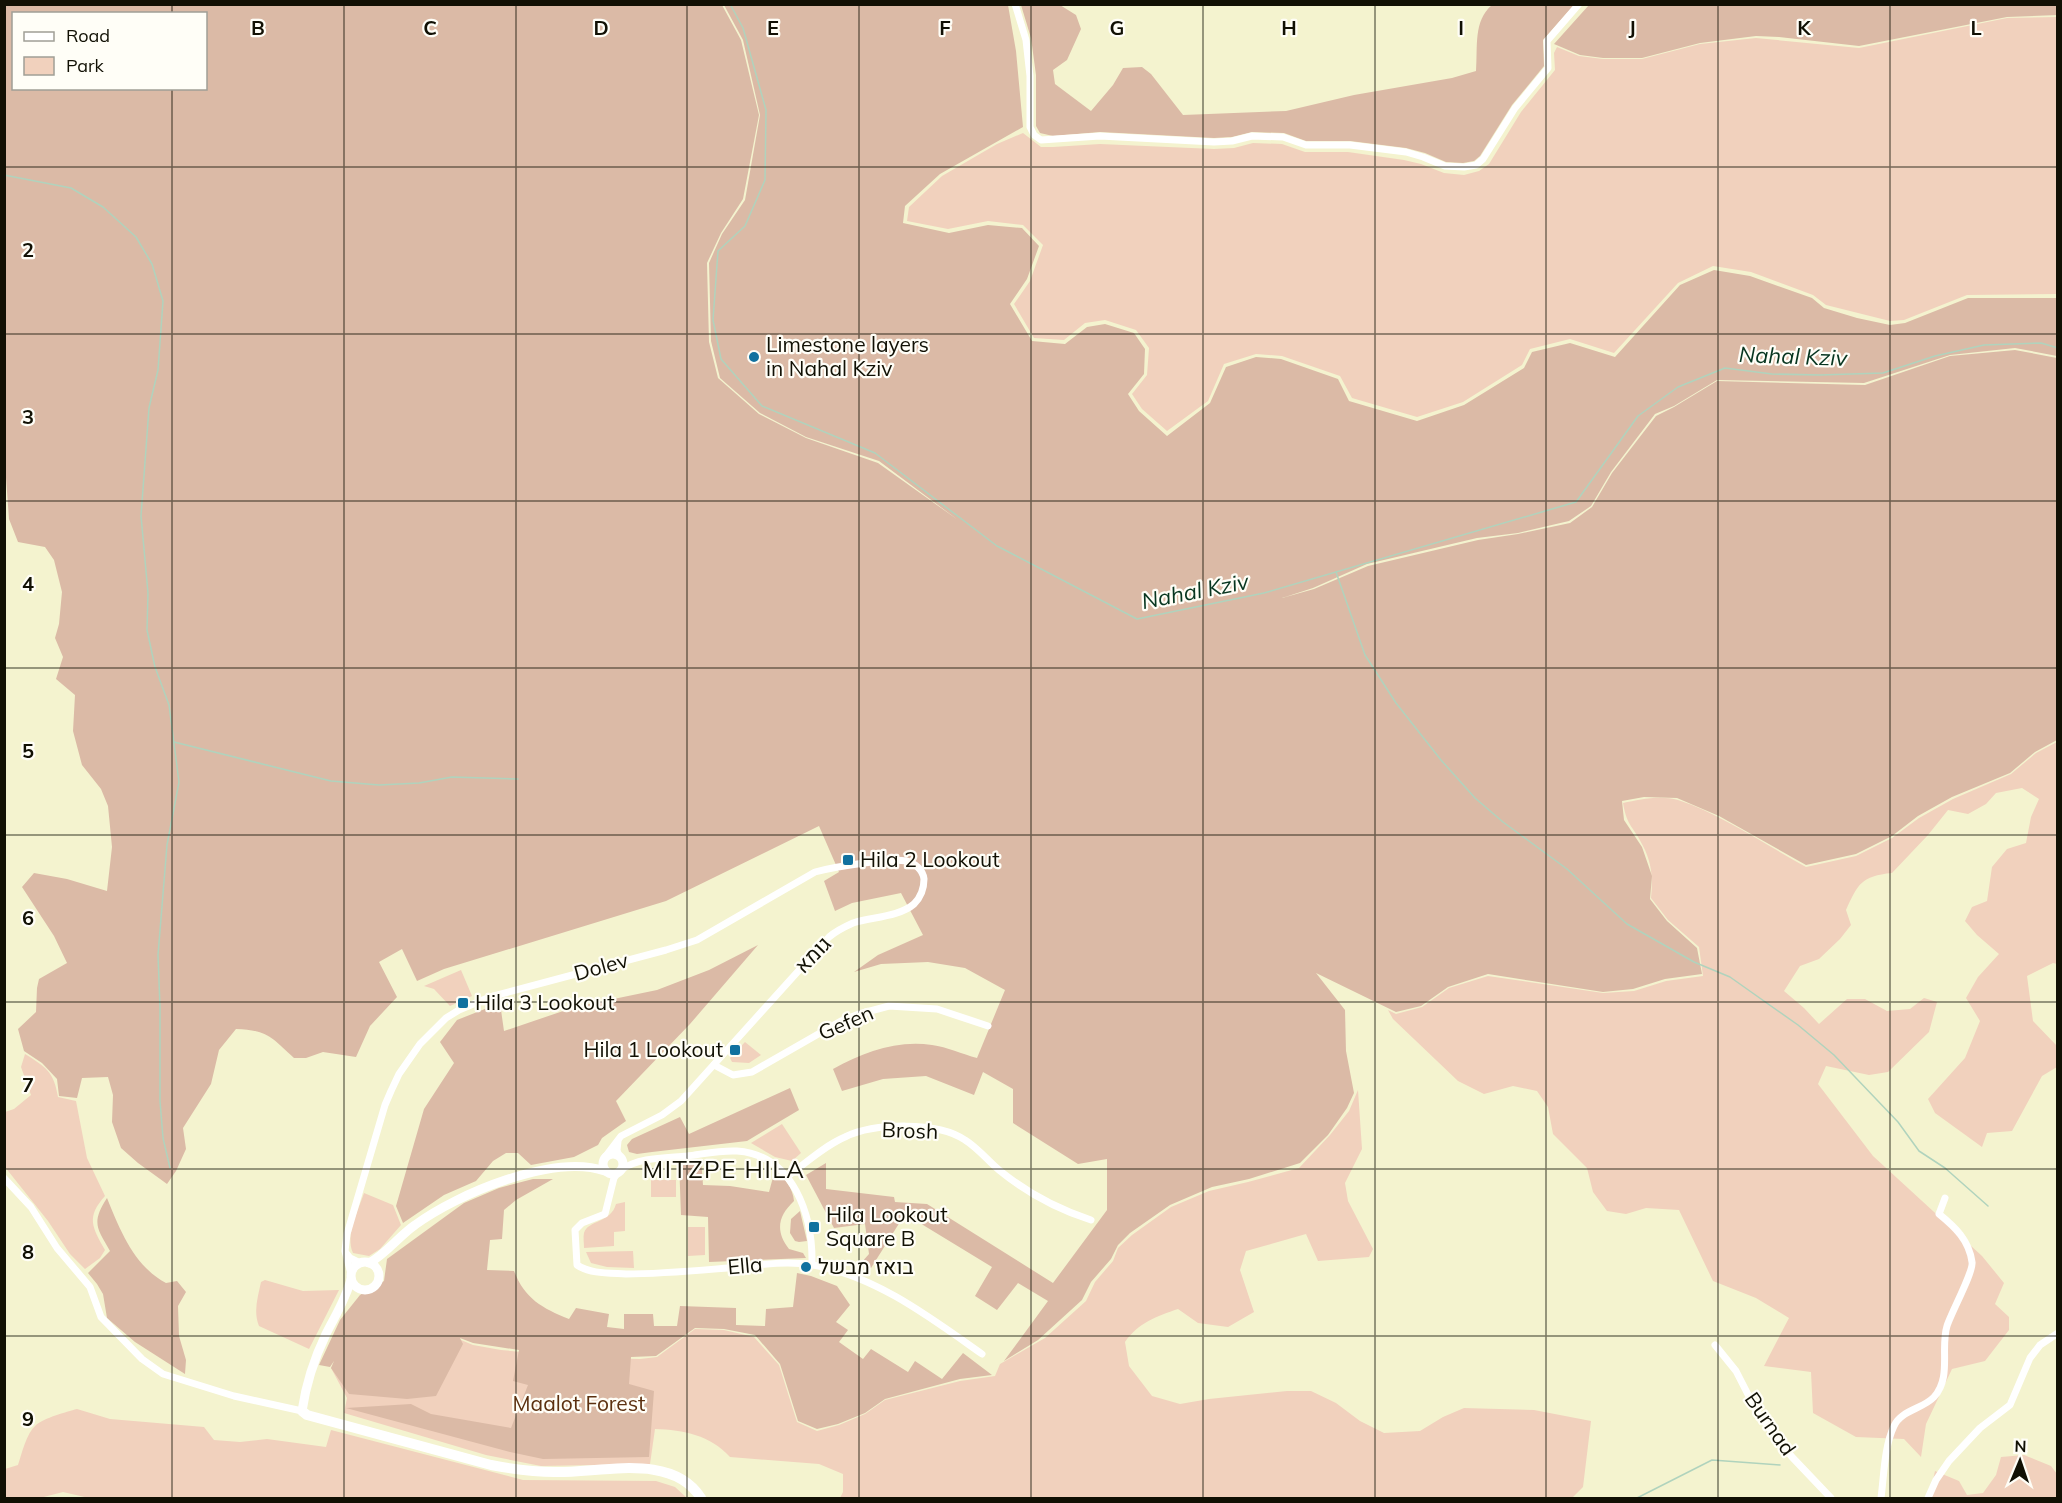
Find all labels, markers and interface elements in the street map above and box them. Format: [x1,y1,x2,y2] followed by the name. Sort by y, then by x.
[12,12,207,90] legend
[251,15,265,40] text: B
[423,15,437,40] text: C
[593,15,609,40] text: D
[767,15,779,40] text: E
[939,15,951,40] text: F
[1110,15,1124,40] text: G
[1281,15,1297,40] text: H
[1458,15,1464,40] text: I
[1628,15,1636,40] text: J
[1797,15,1811,40] text: K
[1970,15,1982,40] text: L
[66,24,110,47] text: Road
[66,54,105,77] text: Park
[22,237,34,262] text: 2
[766,331,929,381] place label: Limestone layers in Nahal Kziv
[1738,340,1849,372] water label: Nahal Kziv
[747,350,761,364] marker: Limestone layers in Nahal Kziv
[22,404,34,429] text: 3
[1139,567,1252,615] water label: Nahal Kziv
[22,571,34,596] text: 4
[22,738,34,763] text: 5
[860,846,1000,872] place label: Hila 2 Lookout
[841,853,855,867] marker: Hila 2 Lookout
[22,905,34,930] text: 6
[789,930,836,978] street label: גומא
[571,946,631,986] street label: Dolev
[475,989,615,1015] place label: Hila 3 Lookout
[456,996,470,1010] marker: Hila 3 Lookout
[814,999,877,1045] street label: Gefen
[583,1036,723,1062] place label: Hila 1 Lookout
[728,1043,742,1057] marker: Hila 1 Lookout
[22,1072,34,1097] text: 7
[881,1116,939,1144] street label: Brosh
[643,1154,805,1184] district label: MITZPE HILA
[826,1201,948,1251] place label: Hila Lookout Square B
[807,1220,821,1234] marker: Hila Lookout Square B
[22,1239,34,1264] text: 8
[726,1251,763,1279] street label: Ella
[818,1253,913,1279] place label: בואז מבשל
[799,1260,813,1274] marker: בואז מבשל
[1740,1387,1802,1460] street label: Burnad
[513,1390,645,1416] park label: Maalot Forest
[22,1406,34,1431] text: 9
[1990,1431,2050,1491] north arrow
[2014,1436,2027,1456] text: N

